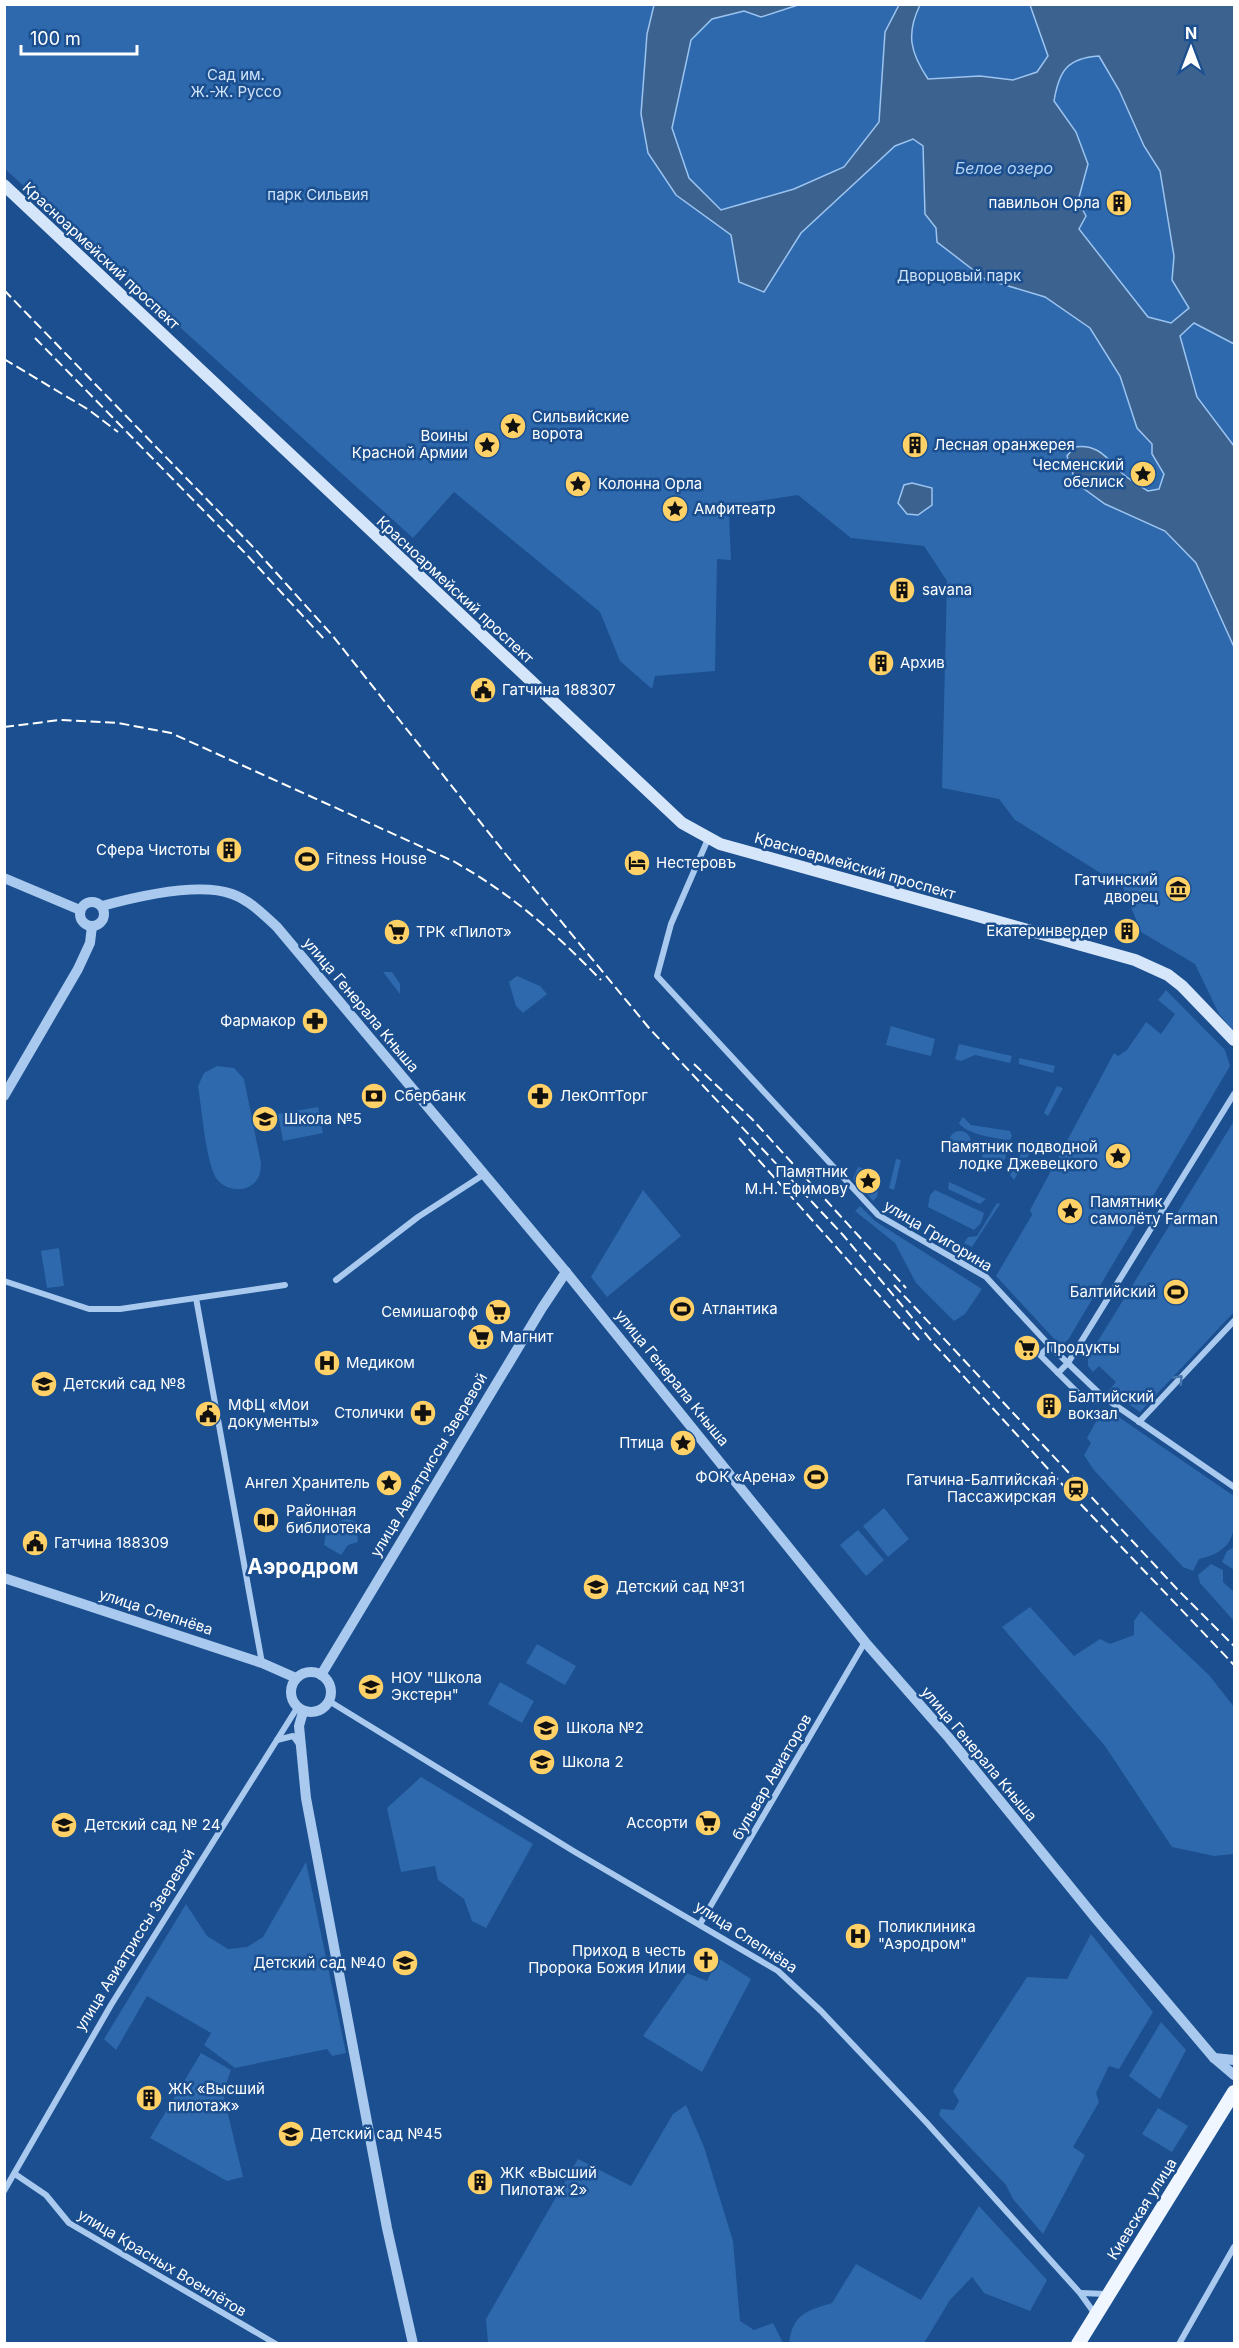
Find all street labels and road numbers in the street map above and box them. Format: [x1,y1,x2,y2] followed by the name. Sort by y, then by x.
[19,178,184,334] street label: Красноармейский проспект
[373,512,538,668] street label: Красноармейский проспект
[753,828,958,903] street label: Красноармейский проспект
[299,933,423,1076] street label: улица Генерала Кныша
[880,1196,996,1275] street label: улица Григорина
[611,1305,733,1450] street label: улица Генерала Кныша
[366,1369,491,1560] street label: улица Авиатриссы Зверевой
[97,1584,215,1639] street label: улица Слепнёва
[917,1682,1041,1825] street label: улица Генерала Кныша
[728,1710,815,1843] street label: бульвар Авиаторов
[71,1845,199,2034] street label: улица Авиатриссы Зверевой
[691,1896,801,1977] street label: улица Слепнёва
[1103,2154,1180,2263] street label: Киевская улица
[74,2205,250,2321] street label: улица Красных Военлётов

